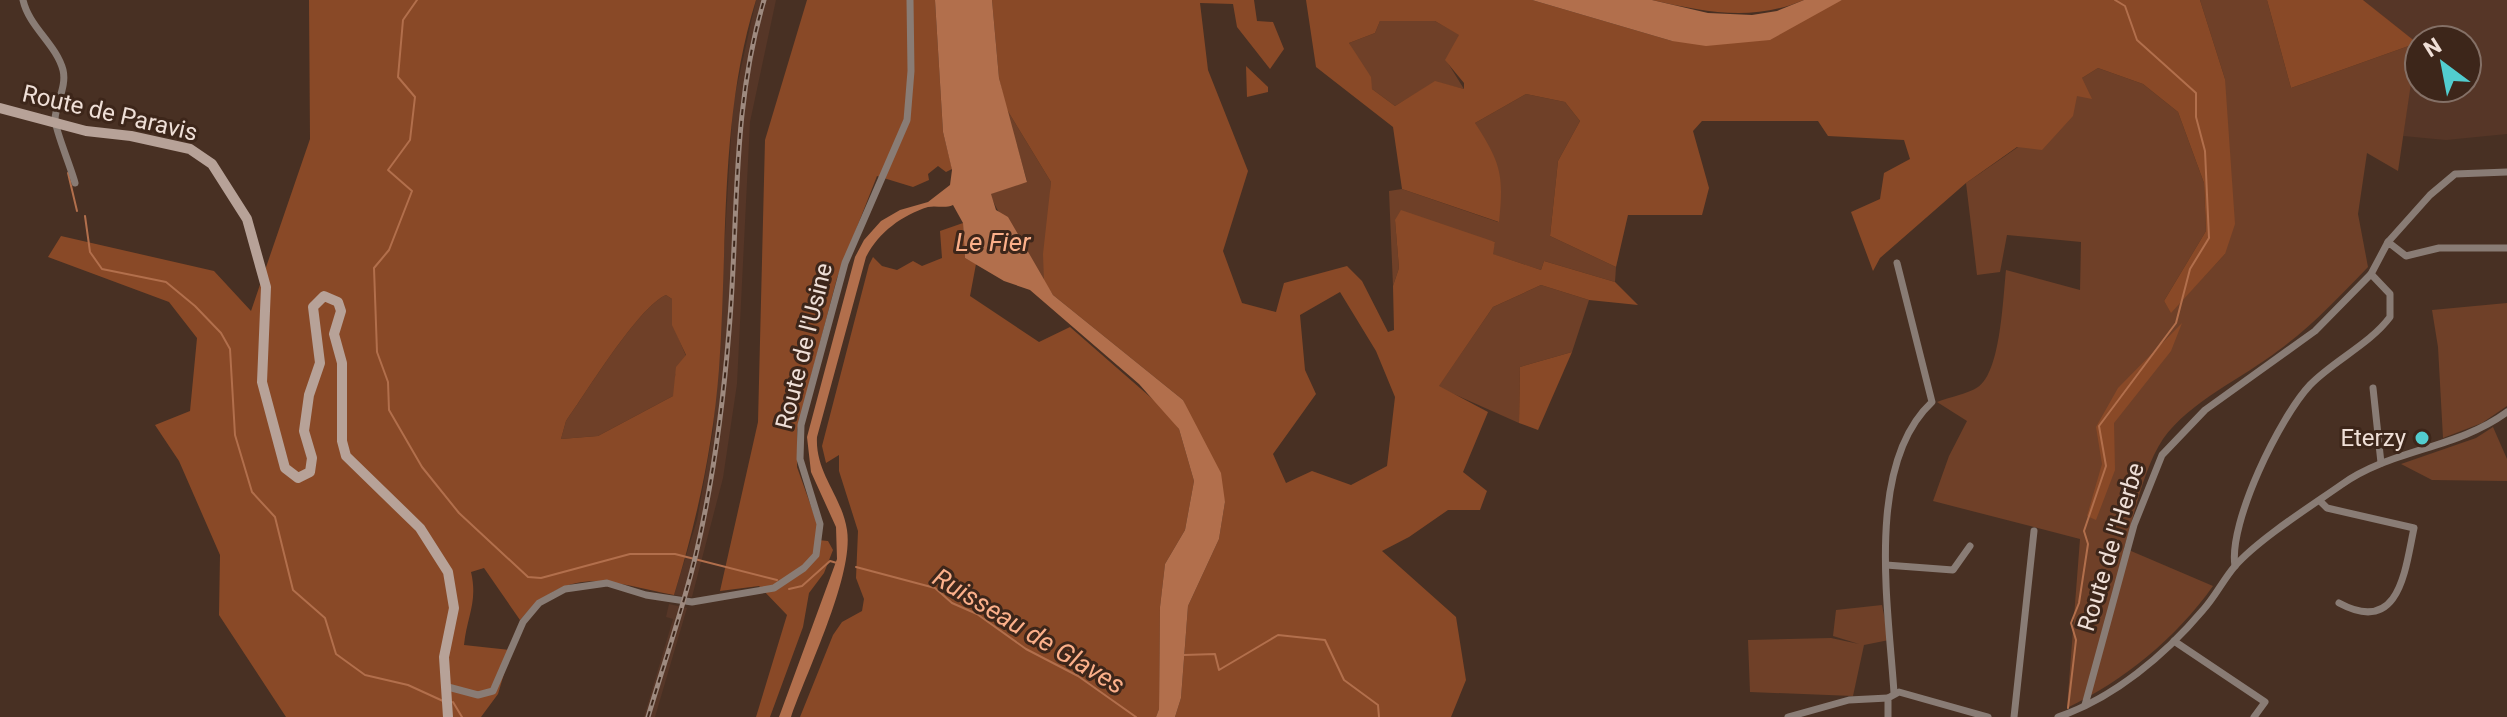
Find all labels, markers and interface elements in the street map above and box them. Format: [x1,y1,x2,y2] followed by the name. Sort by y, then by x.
[2403,24,2483,104] north arrow
[2419,33,2446,62] text: N
[20,79,200,147] street label: Route de Paravis
[955,227,1032,257] water label: Le Fier
[770,260,838,432] street label: Route de l'Usine
[2340,424,2407,452] place label: Eterzy
[2413,429,2431,447] marker: Eterzy
[2072,459,2150,635] street label: Route de l'Herbe
[928,562,1130,700] water label: Ruisseau de Glaves

